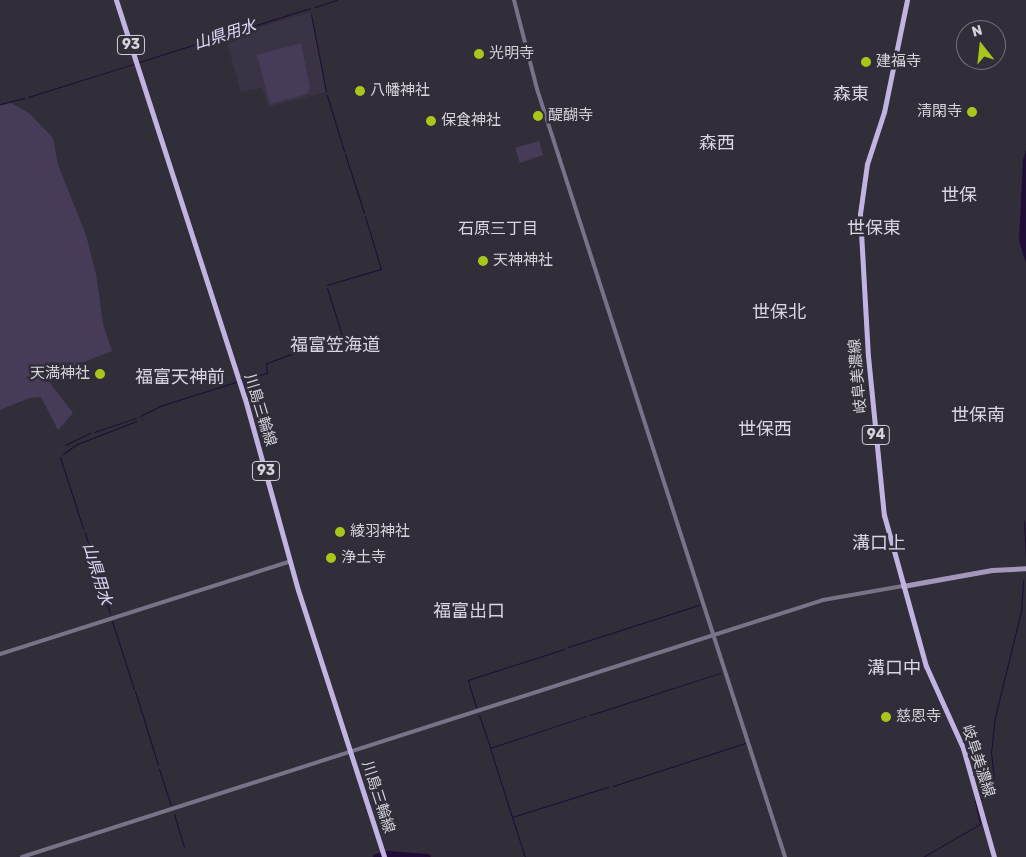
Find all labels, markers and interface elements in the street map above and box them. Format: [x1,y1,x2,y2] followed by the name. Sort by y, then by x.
[192,16,258,54] water label: 山県用水
[956,20,1006,70] north arrow
[970,22,984,41] text: N
[116,34,146,56] road number: 93
[489,45,534,63] place label: 光明寺
[473,48,485,60] marker: 光明寺
[876,53,921,71] place label: 建福寺
[860,56,872,68] marker: 建福寺
[370,82,430,100] place label: 八幡神社
[833,83,869,105] district label: 森東
[354,85,366,97] marker: 八幡神社
[917,103,962,121] place label: 清閑寺
[966,106,978,118] marker: 清閑寺
[548,107,593,125] place label: 醍醐寺
[532,110,544,122] marker: 醍醐寺
[441,112,501,130] place label: 保食神社
[425,115,437,127] marker: 保食神社
[699,132,735,154] district label: 森西
[941,184,977,206] district label: 世保
[847,217,901,239] district label: 世保東
[458,219,538,239] district label: 石原三丁目
[493,252,553,270] place label: 天神神社
[477,255,489,267] marker: 天神神社
[752,301,806,323] district label: 世保北
[290,334,380,356] district label: 福富笠海道
[846,338,870,414] street label: 岐阜美濃線
[30,365,90,383] place label: 天満神社
[135,366,225,388] district label: 福富天神前
[94,368,106,380] marker: 天満神社
[240,372,280,448] street label: 川島三輪線
[951,404,1005,426] district label: 世保南
[738,418,792,440] district label: 世保西
[861,424,891,446] road number: 94
[251,460,281,482] road number: 93
[350,523,410,541] place label: 綾羽神社
[334,526,346,538] marker: 綾羽神社
[852,532,906,554] district label: 溝口上
[78,541,116,607] water label: 山県用水
[341,549,386,567] place label: 浄土寺
[325,552,337,564] marker: 浄土寺
[433,600,505,622] district label: 福富出口
[867,657,921,679] district label: 溝口中
[896,708,941,726] place label: 慈恩寺
[880,711,892,723] marker: 慈恩寺
[958,723,998,799] street label: 岐阜美濃線
[358,759,398,835] street label: 川島三輪線

